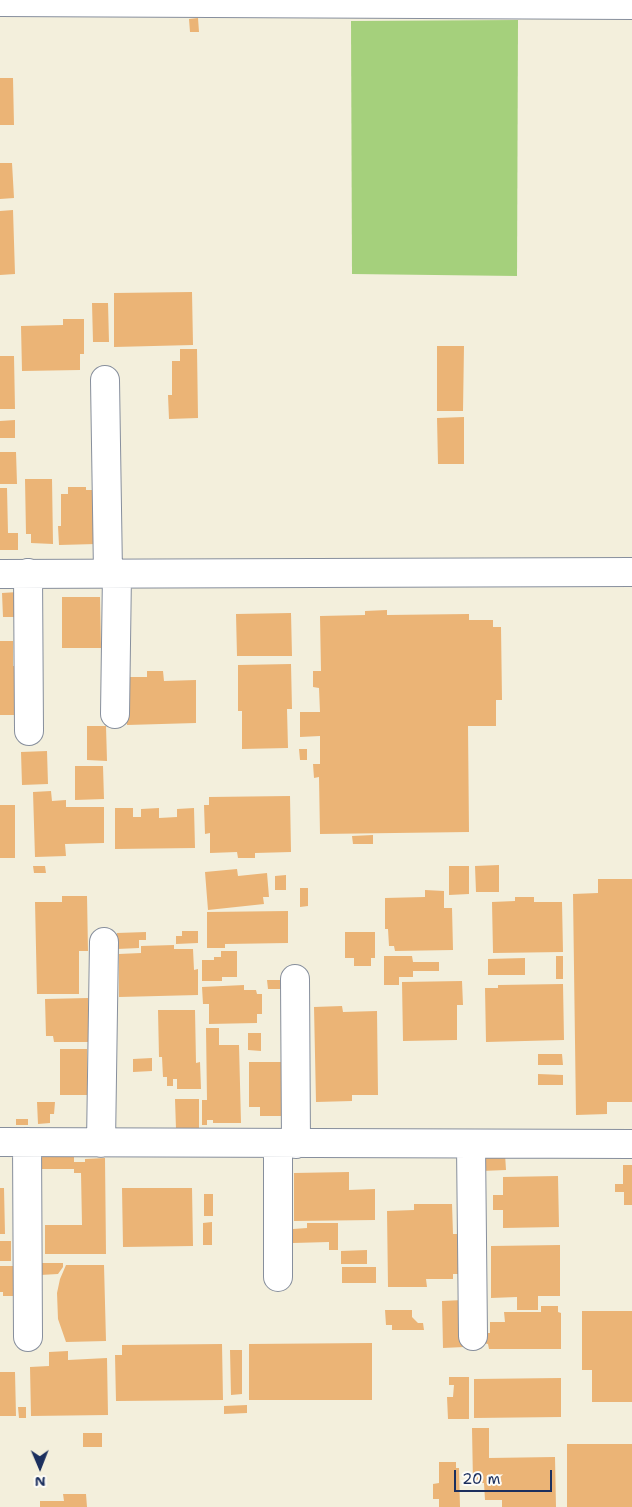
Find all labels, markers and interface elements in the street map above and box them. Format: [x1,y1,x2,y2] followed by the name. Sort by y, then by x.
[15,1442,65,1492] north arrow
[457,1460,554,1492] scale bar
[462,1469,501,1489] text: 20 m
[35,1473,46,1491] text: N

